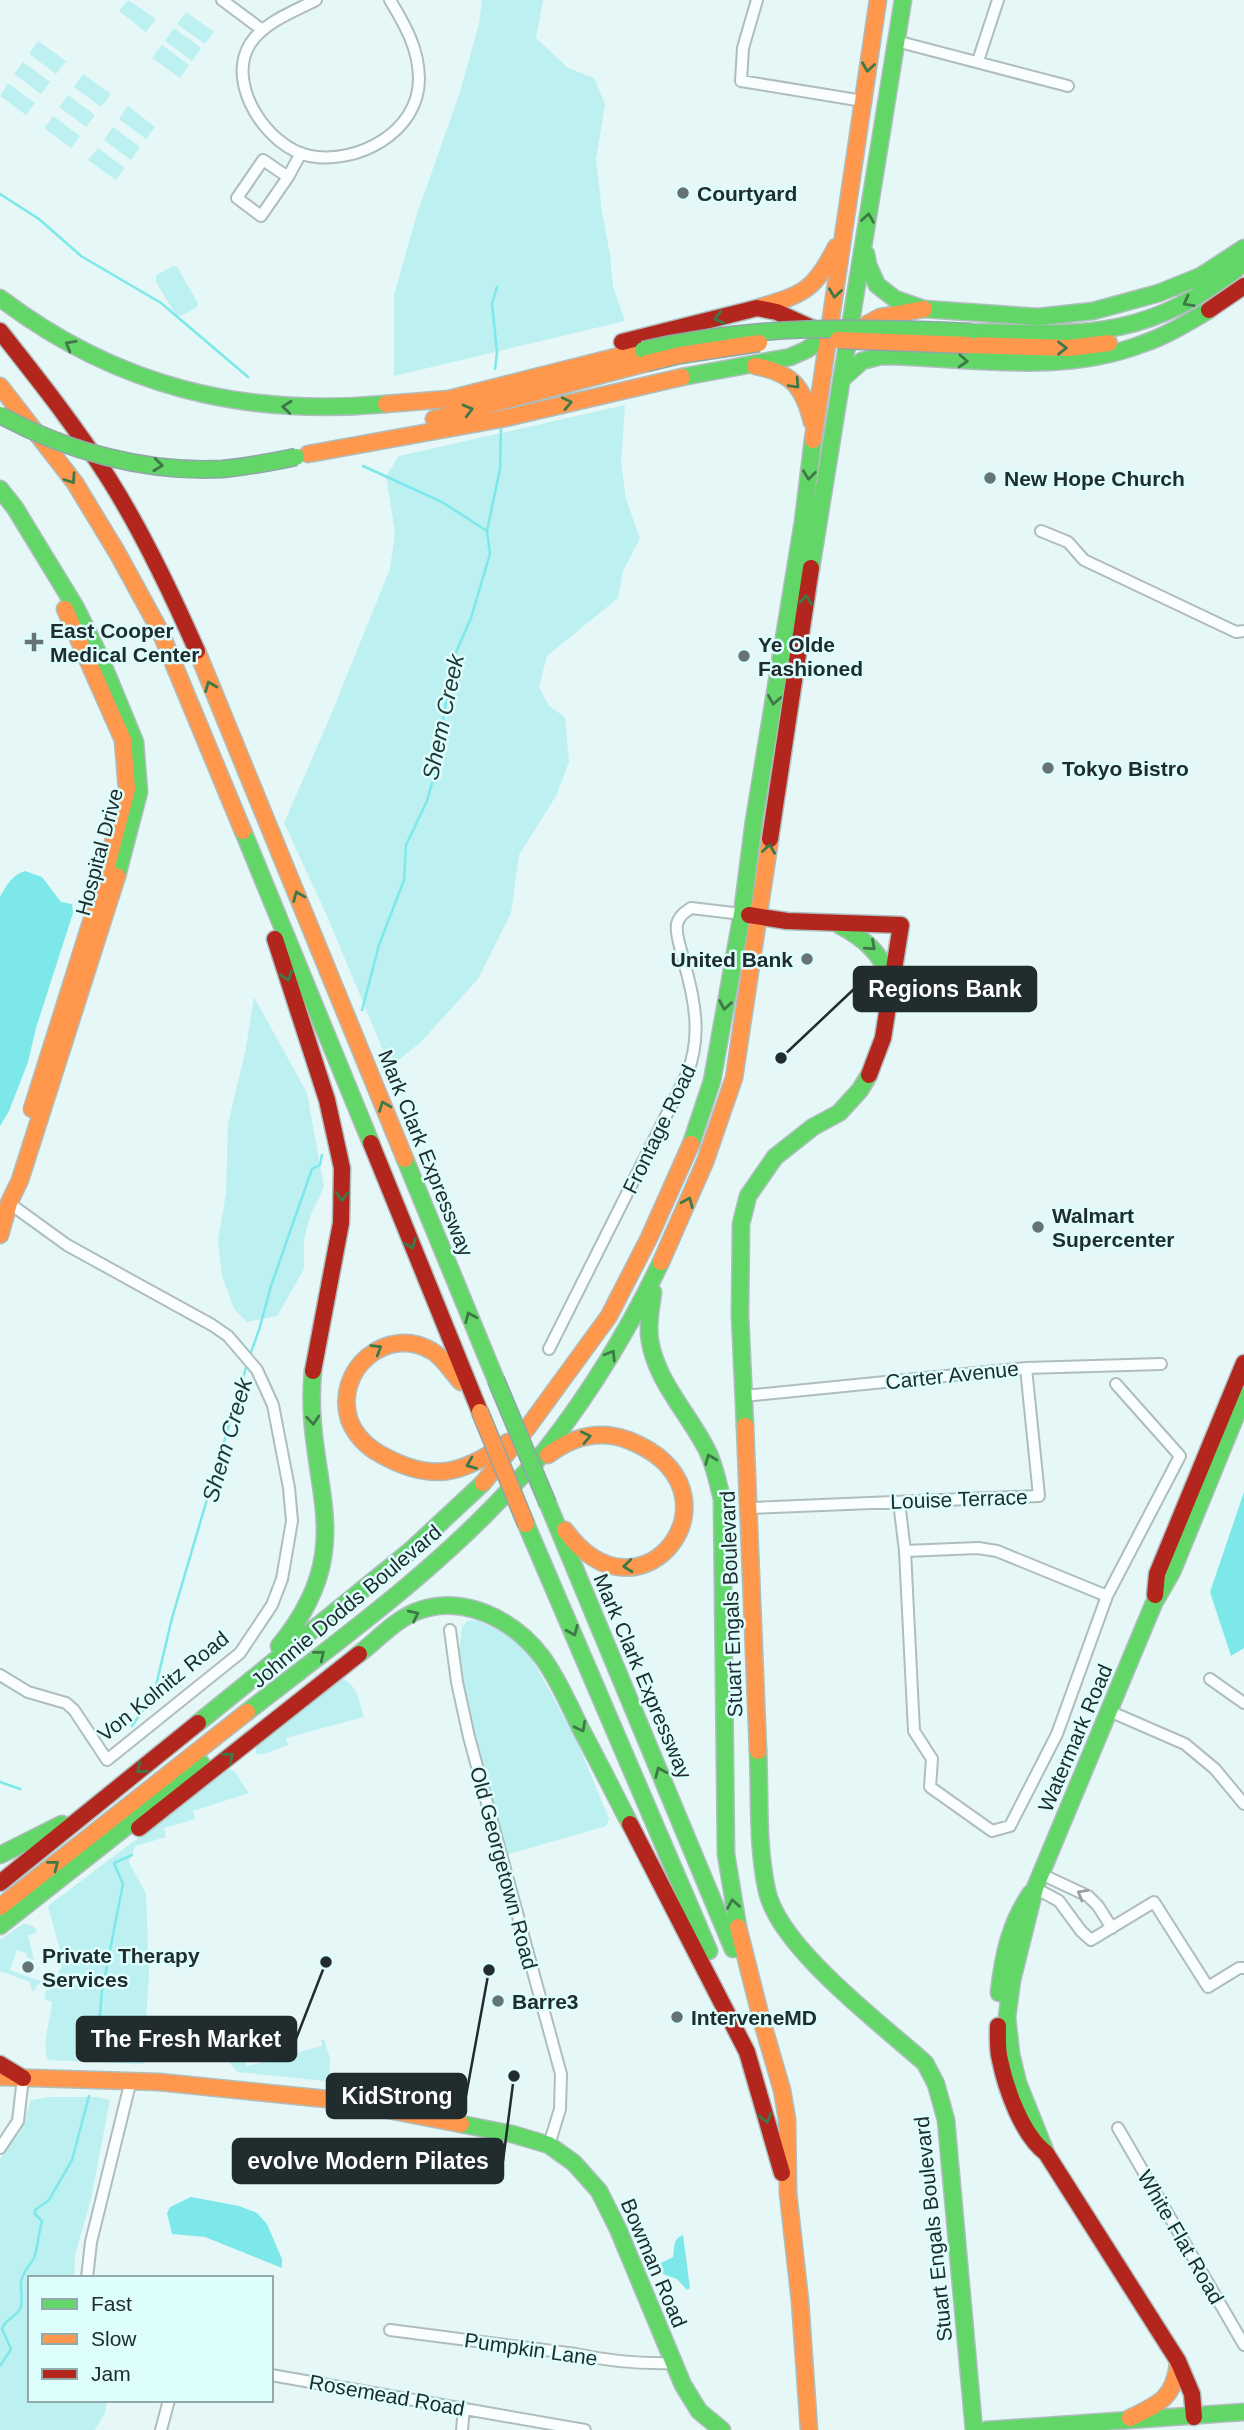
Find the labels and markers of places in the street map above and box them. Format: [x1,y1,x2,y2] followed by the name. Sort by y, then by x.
[697,182,797,205] place label: Courtyard
[675,185,691,201] marker: Courtyard
[1004,467,1185,490] place label: New Hope Church
[982,470,998,486] marker: New Hope Church
[50,619,199,666] place label: East Cooper Medical Center
[24,632,44,652] marker: East Cooper Medical Center
[758,633,863,680] place label: Ye Olde Fashioned
[736,648,752,664] marker: Ye Olde Fashioned
[1062,757,1189,780] place label: Tokyo Bistro
[1040,760,1056,776] marker: Tokyo Bistro
[670,948,793,971] place label: United Bank
[799,951,815,967] marker: United Bank
[854,967,1036,1011] callout: Regions Bank
[1052,1204,1175,1251] place label: Walmart Supercenter
[1030,1219,1046,1235] marker: Walmart Supercenter
[42,1944,200,1991] place label: Private Therapy Services
[20,1959,36,1975] marker: Private Therapy Services
[512,1990,579,2013] place label: Barre3
[490,1993,506,2009] marker: Barre3
[691,2006,817,2029] place label: InterveneMD
[669,2009,685,2025] marker: InterveneMD
[77,2017,296,2061] callout: The Fresh Market
[327,2074,466,2118] callout: KidStrong
[233,2139,503,2183] callout: evolve Modern Pilates

